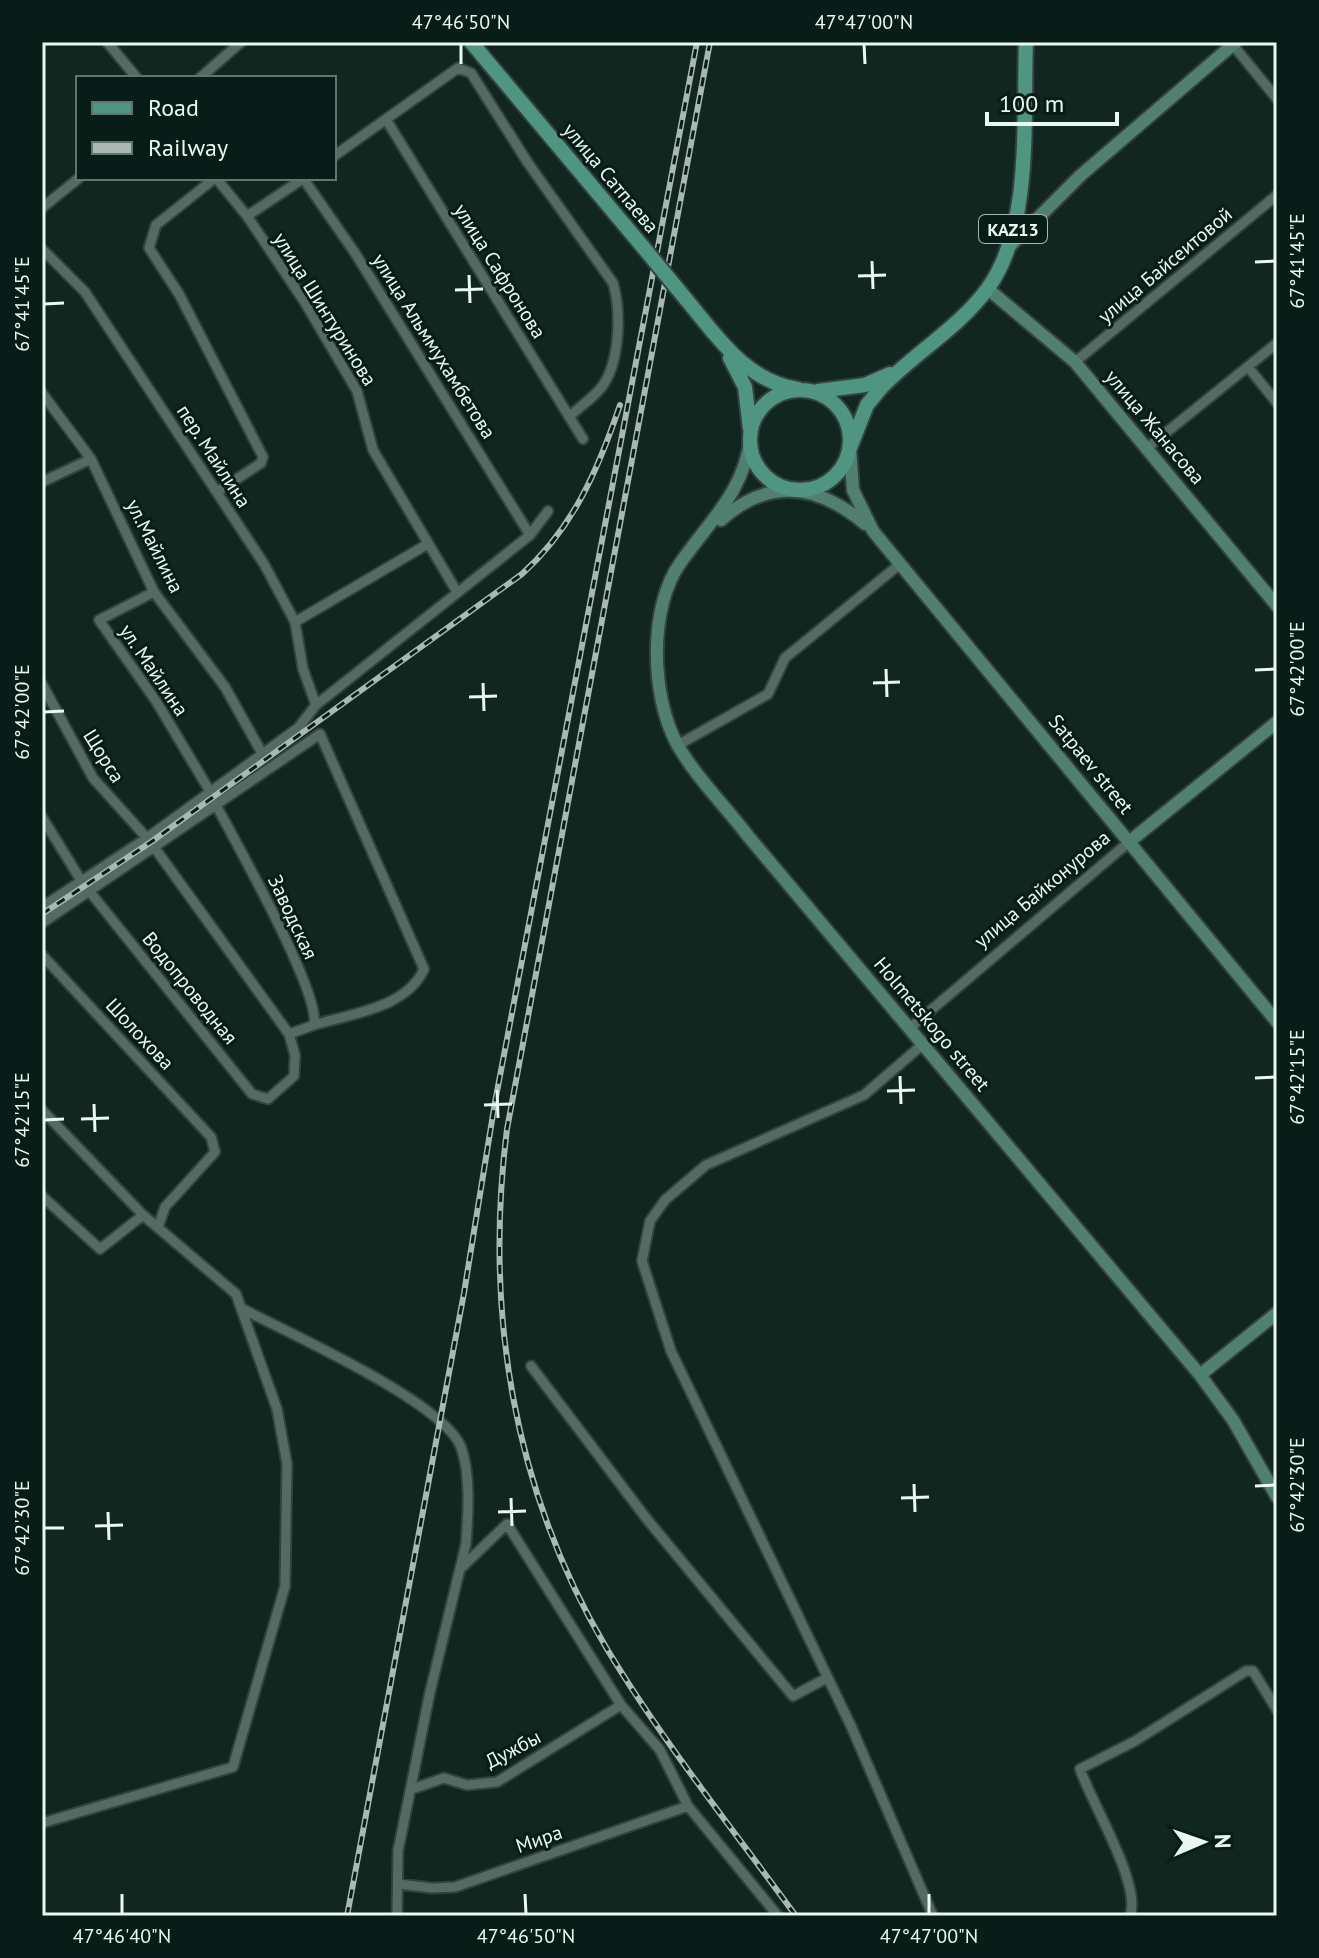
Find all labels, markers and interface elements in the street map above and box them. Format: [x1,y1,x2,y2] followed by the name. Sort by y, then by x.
[412,9,510,35] text: 47°46'50"N
[815,9,913,35] text: 47°47'00"N
[76,76,336,180] legend
[987,76,1117,126] scale bar
[999,88,1064,119] text: 100 m
[148,92,199,123] text: Road
[557,117,665,239] street label: улица Сатпаева
[148,132,228,163] text: Railway
[448,199,552,343] street label: улица Сафронова
[1092,201,1238,329] street label: улица Байсеитовой
[1284,213,1310,309] text: 67°41'45"E
[979,215,1047,243] road number: KAZ13
[267,228,383,390] street label: улица Шинтуринова
[366,248,502,444] street label: улица Альммухамбетова
[9,256,35,352] text: 67°41'45"E
[1099,364,1211,490] street label: улица Жанасова
[171,399,257,513] street label: пер. Майлина
[120,495,190,597] street label: ул.Майлина
[114,619,194,721] street label: ул. Майлина
[1284,621,1310,717] text: 67°42'00"E
[9,664,35,760] text: 67°42'00"E
[1043,709,1139,819] street label: Satpaev street
[77,724,131,788] street label: Щорса
[969,824,1115,954] street label: улица Байконурова
[262,871,324,963] street label: Заводская
[137,926,243,1050] street label: Водопроводная
[868,952,996,1097] street label: Holmetskogo street
[100,993,180,1075] street label: Шолохова
[1284,1029,1310,1125] text: 67°42'15"E
[9,1072,35,1168] text: 67°42'15"E
[1284,1437,1310,1533] text: 67°42'30"E
[9,1480,35,1576] text: 67°42'30"E
[481,1724,545,1774] street label: Дужбы
[1163,1802,1243,1882] north arrow
[512,1819,566,1859] street label: Мира
[1209,1834,1237,1849] text: N
[73,1923,171,1949] text: 47°46'40"N
[477,1923,575,1949] text: 47°46'50"N
[880,1923,978,1949] text: 47°47'00"N

